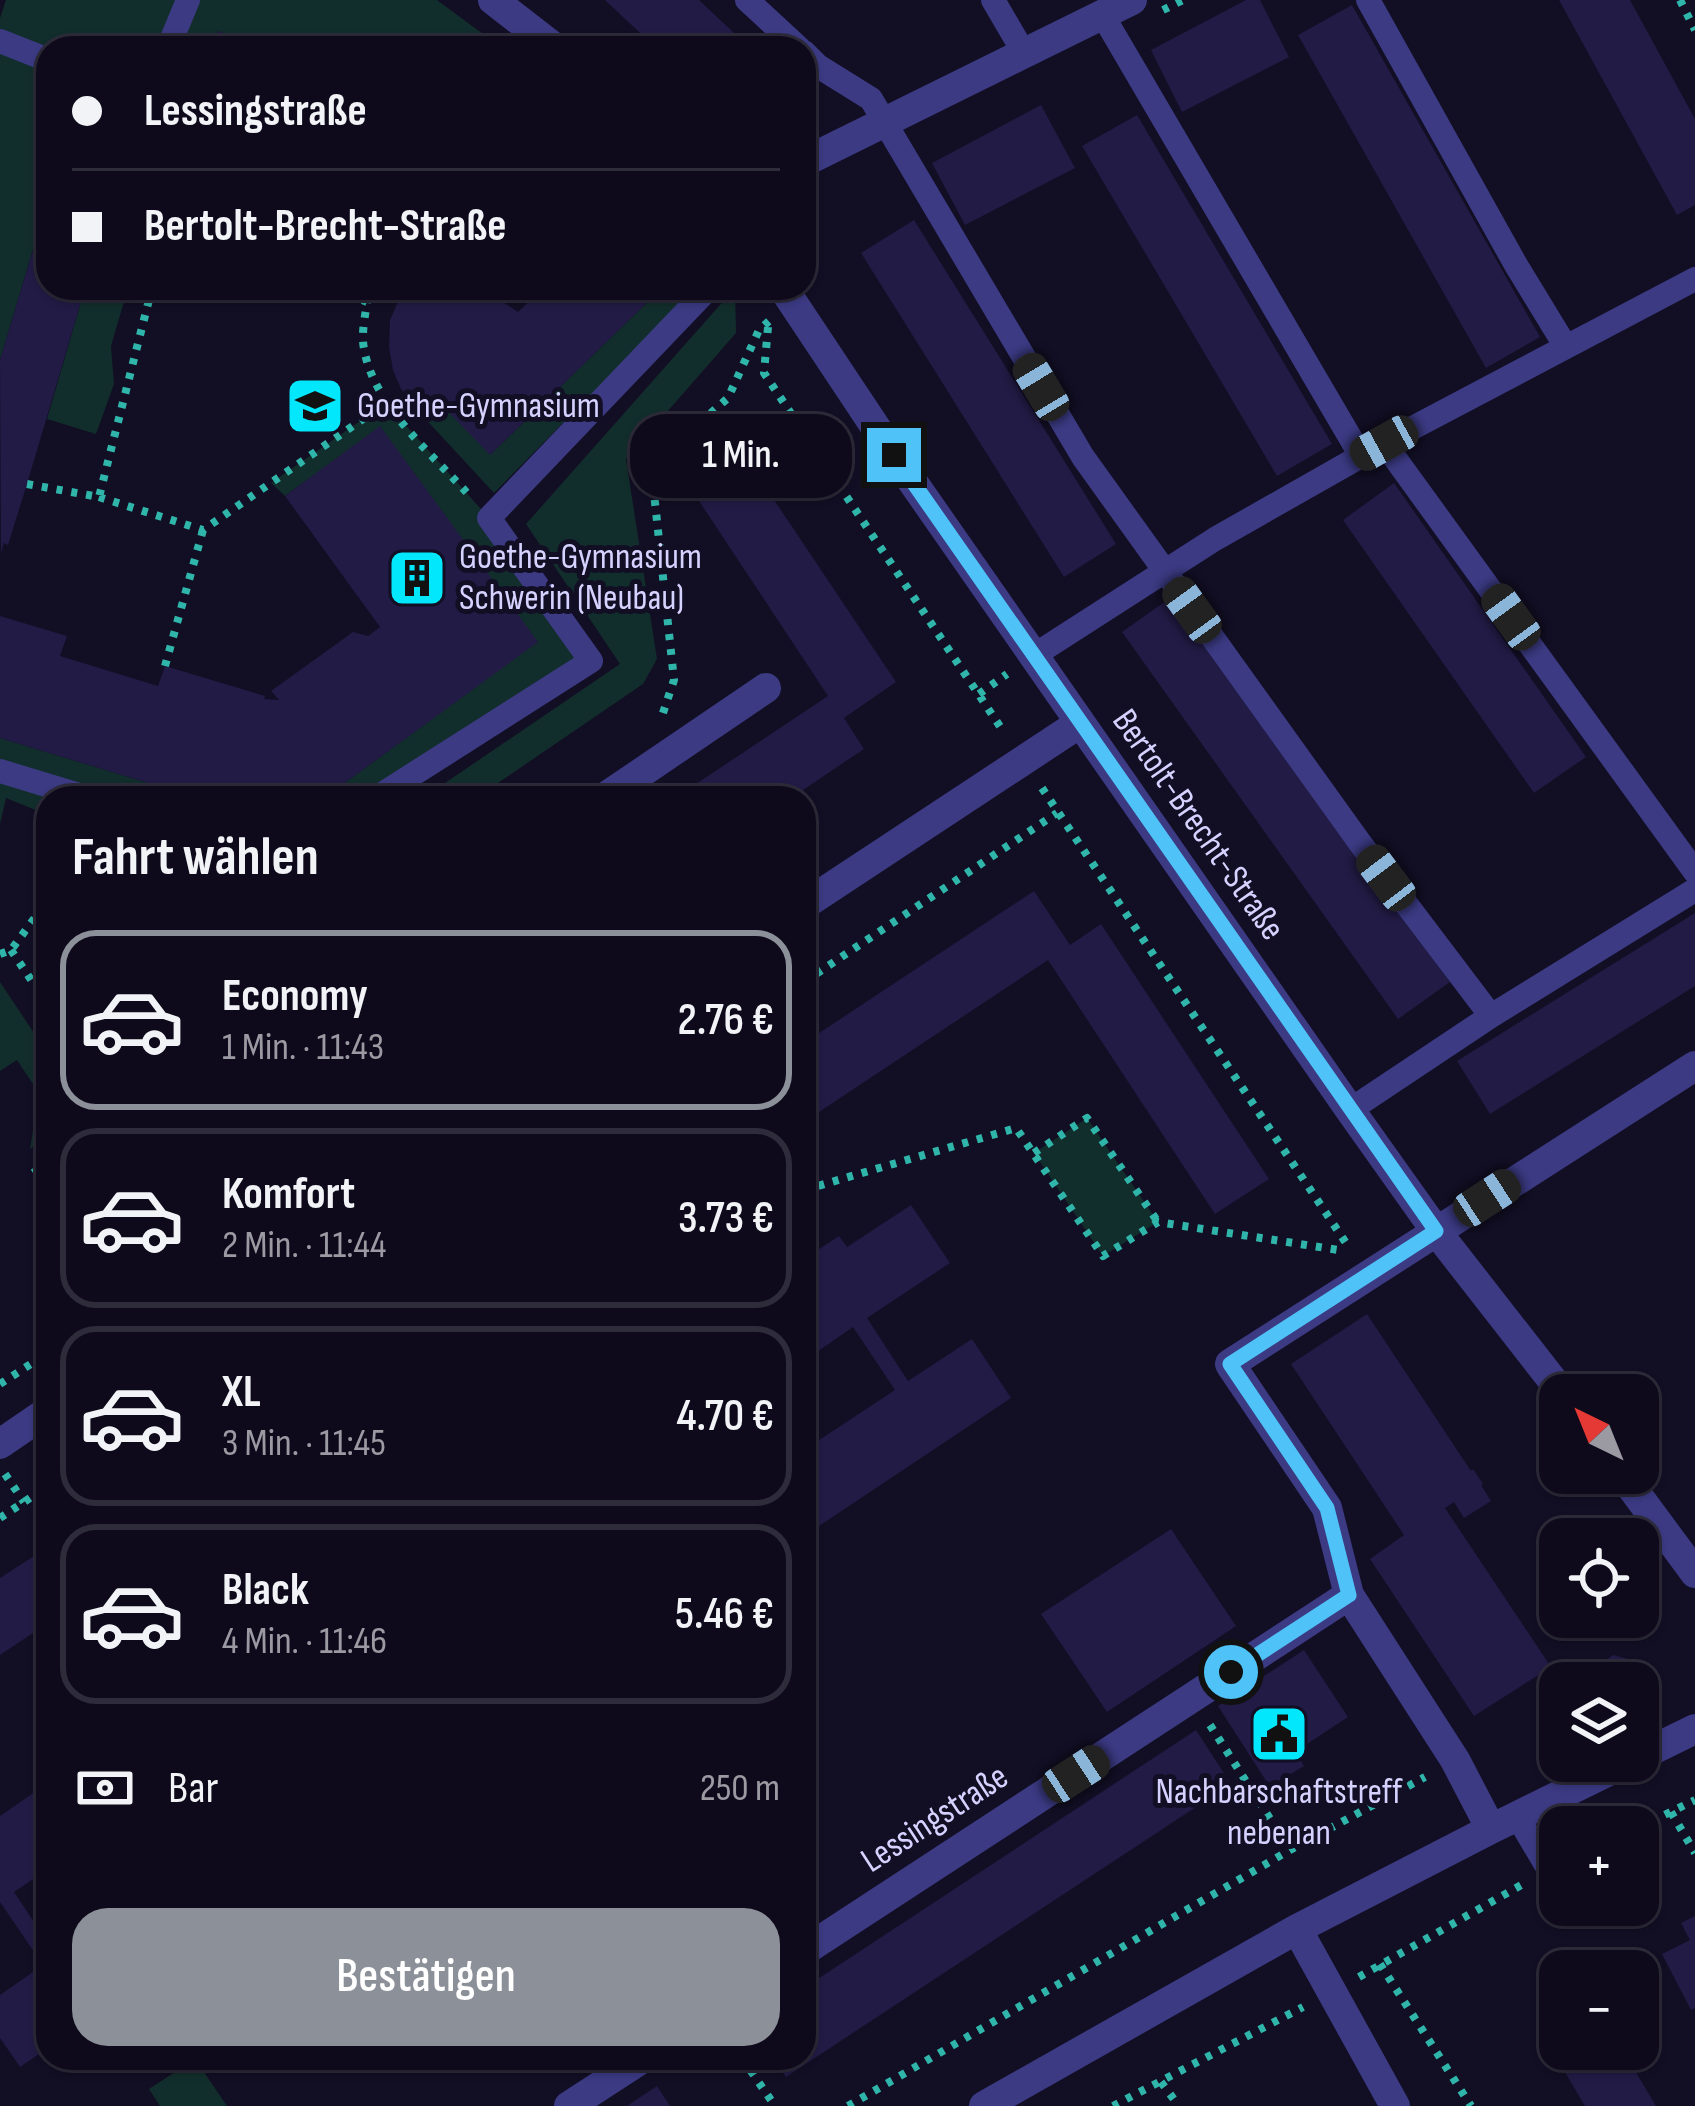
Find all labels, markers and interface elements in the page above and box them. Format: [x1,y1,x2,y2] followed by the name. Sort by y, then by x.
[144,84,367,139] text: Lessingstraße
[144,199,506,254] text: Bertolt-Brecht-Straße
[1007,347,1075,427] car
[284,375,346,437] school or university icon: Goethe-Gymnasium
[357,385,600,428] place label: Goethe-Gymnasium
[1344,410,1424,476] car
[630,413,852,497] callout: 1 Min.
[867,428,921,482] route end
[702,432,780,479] text: 1 Min.
[459,536,702,620] place label: Goethe-Gymnasium Schwerin (Neubau)
[386,547,448,609] building icon: Goethe-Gymnasium Schwerin (Neubau)
[1156,570,1228,650] car
[1475,577,1547,657] car
[1102,701,1294,949] street label: Bertolt-Brecht-Straße
[72,825,319,890] text: Fahrt wählen
[1350,838,1422,918] car
[78,966,186,1074] icon: car
[222,969,368,1024] text: Economy
[678,993,774,1048] text: 2.76 €
[222,1024,384,1071] text: 1 Min. · 11:43
[1447,1163,1527,1233] car
[78,1164,186,1272] icon: car
[222,1167,355,1222] text: Komfort
[678,1191,774,1246] text: 3.73 €
[222,1222,386,1269] text: 2 Min. · 11:44
[78,1362,186,1470] icon: car
[222,1365,261,1420] text: XL
[1539,1374,1659,1494] north arrow
[1539,1374,1659,2070] map controls
[677,1389,774,1444] text: 4.70 €
[222,1420,386,1467] text: 3 Min. · 11:45
[1539,1518,1659,1638] button: locate
[78,1560,186,1668] icon: car
[222,1563,309,1618] text: Black
[675,1587,774,1642] text: 5.46 €
[222,1618,387,1665] text: 4 Min. · 11:46
[1204,1645,1258,1699] route start
[1539,1662,1659,1782] button: layers
[1248,1703,1310,1765] public building icon: Nachbarschaftstreff nebenan
[1036,1739,1116,1809] car
[72,1755,138,1821] icon: cash
[853,1756,1017,1882] street label: Lessingstraße
[168,1761,218,1816] text: Bar
[700,1765,780,1812] text: 250 m
[1155,1771,1403,1855] place label: Nachbarschaftstreff nebenan
[1539,1806,1659,1926] button: +
[72,1908,780,2046] button: Bestätigen
[1539,1950,1659,2070] button: −

